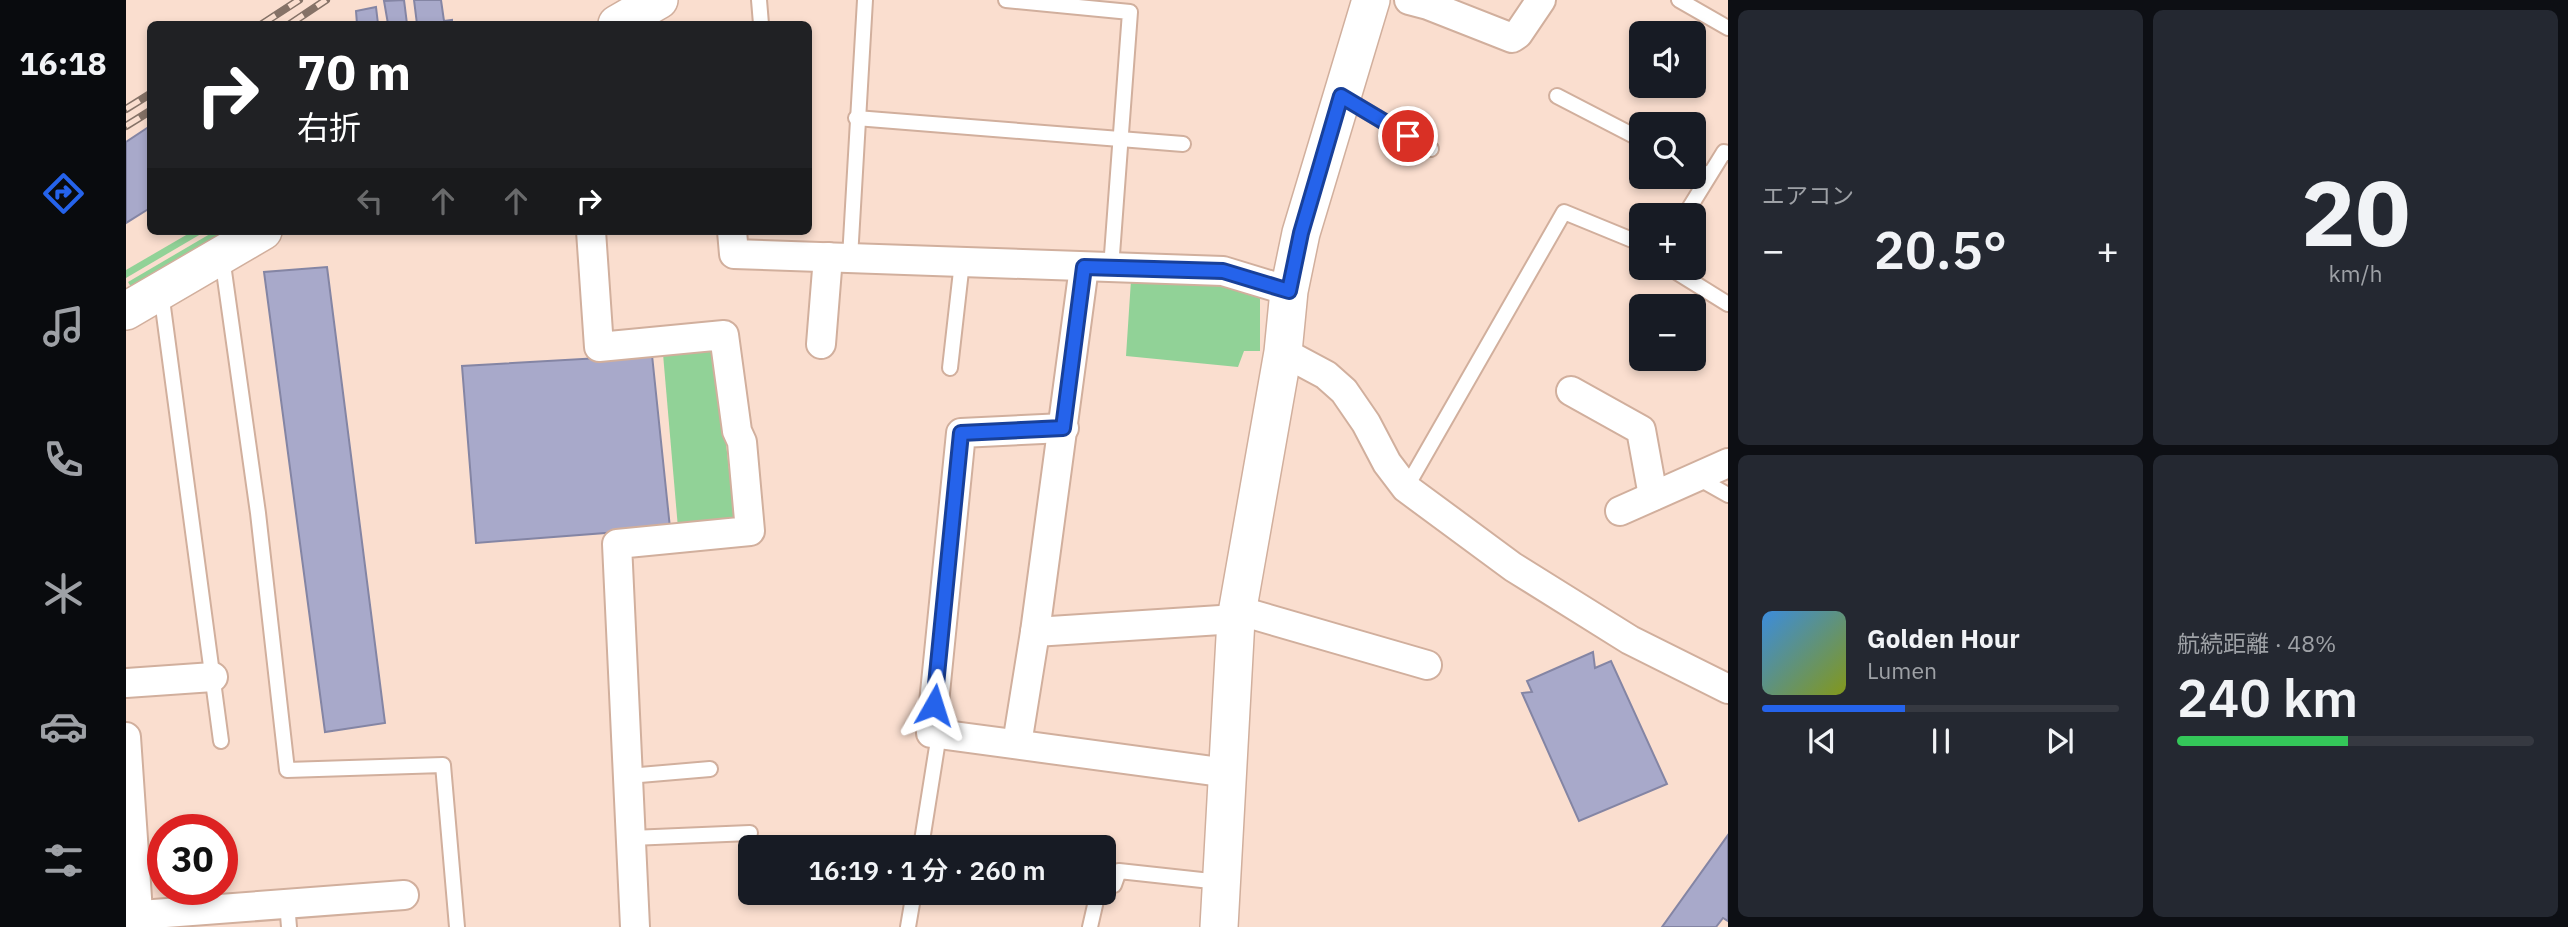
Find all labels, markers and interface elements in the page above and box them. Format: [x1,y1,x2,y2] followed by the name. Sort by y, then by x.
[1629,21,1706,371] map controls
[1629,21,1706,98] button: sound
[297,40,411,103] text: 70 m
[19,42,107,84] text: 16:18
[182,49,273,140] icon: right
[297,106,361,148] text: 右折
[1378,106,1438,166] pin
[1629,112,1706,189] button: search
[1389,117,1427,155] icon: arrive
[2301,153,2410,271] text: 20
[39,169,88,218] icon: directions
[1762,180,1854,210] text: エアコン
[351,182,389,220] icon: left
[424,182,462,220] icon: ahead
[497,182,535,220] icon: ahead
[570,182,608,220] icon: right
[1629,203,1706,280] button: +
[1874,216,2007,283] text: 20.5°
[1762,225,1785,274] text: −
[2096,225,2119,274] text: +
[2328,258,2383,288] text: km/h
[1629,294,1706,371] button: −
[39,302,88,351] icon: music
[39,435,88,484] icon: phone
[39,569,88,618] icon: climate
[1867,621,2020,655] text: Golden Hour
[2177,628,2336,658] text: 航続距離 · 48%
[1867,655,1937,685] text: Lumen
[2177,664,2358,731] text: 240 km
[897,668,971,742] position arrow
[39,702,88,751] icon: car
[1803,722,1841,760] icon: previous
[1922,722,1960,760] icon: pause
[2041,722,2079,760] icon: next
[147,814,238,905] speed limit sign: 30
[39,836,88,885] icon: filters
[808,853,1046,887] text: 16:19 · 1 分 · 260 m

